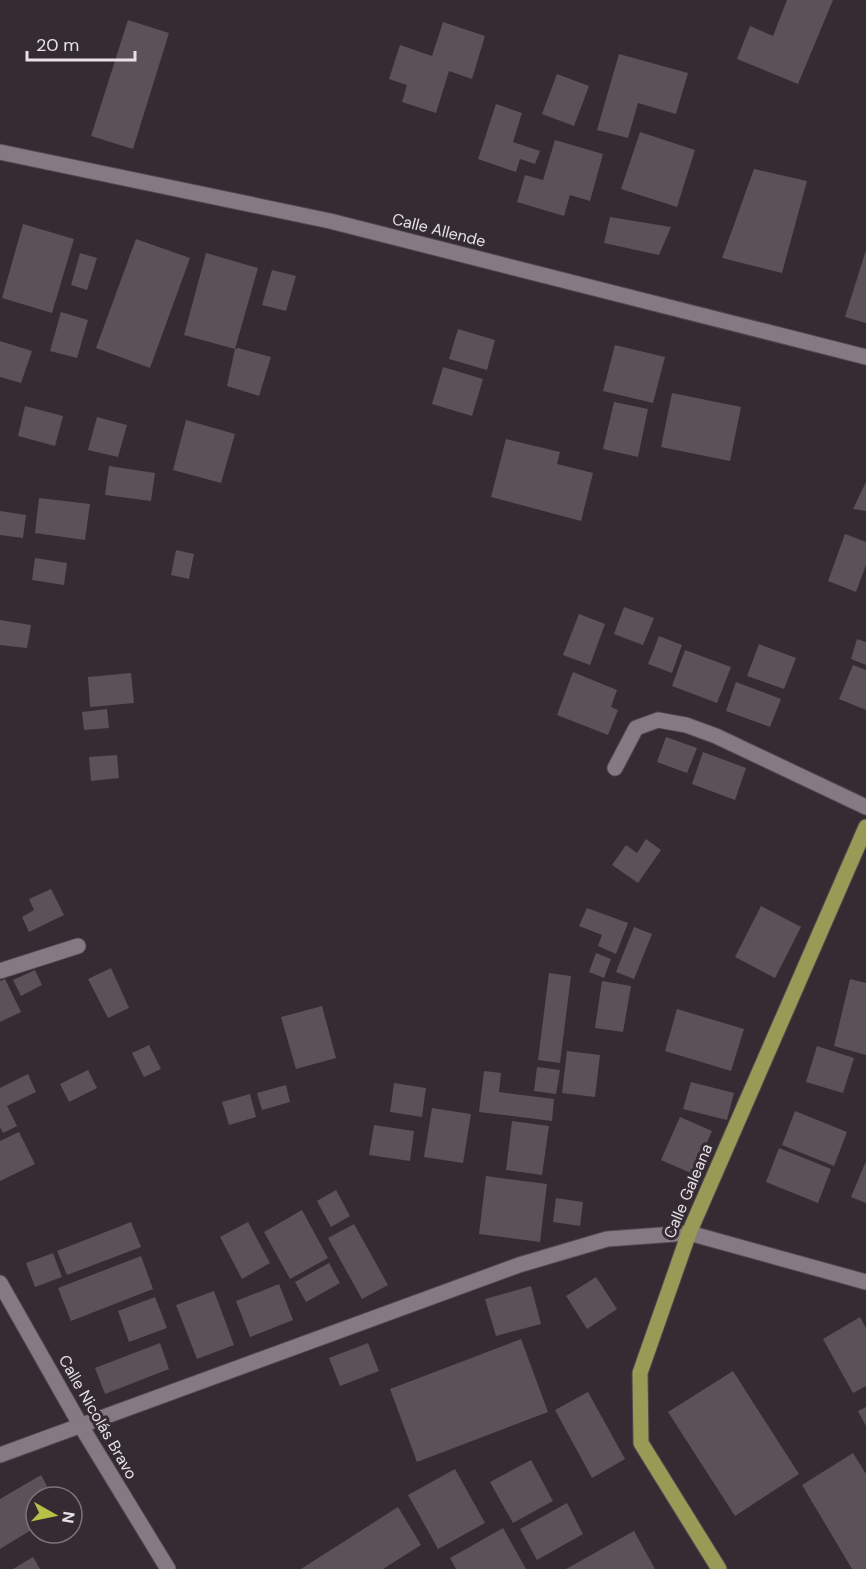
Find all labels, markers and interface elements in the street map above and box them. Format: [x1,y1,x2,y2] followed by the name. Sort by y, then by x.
[27,24,135,62] scale bar
[36,33,79,57] text: 20 m
[390,208,488,252] street label: Calle Allende
[659,1141,717,1241] street label: Calle Galeana
[54,1351,142,1483] street label: Calle Nicolás Bravo
[24,1485,84,1545] north arrow
[57,1510,80,1525] text: N

